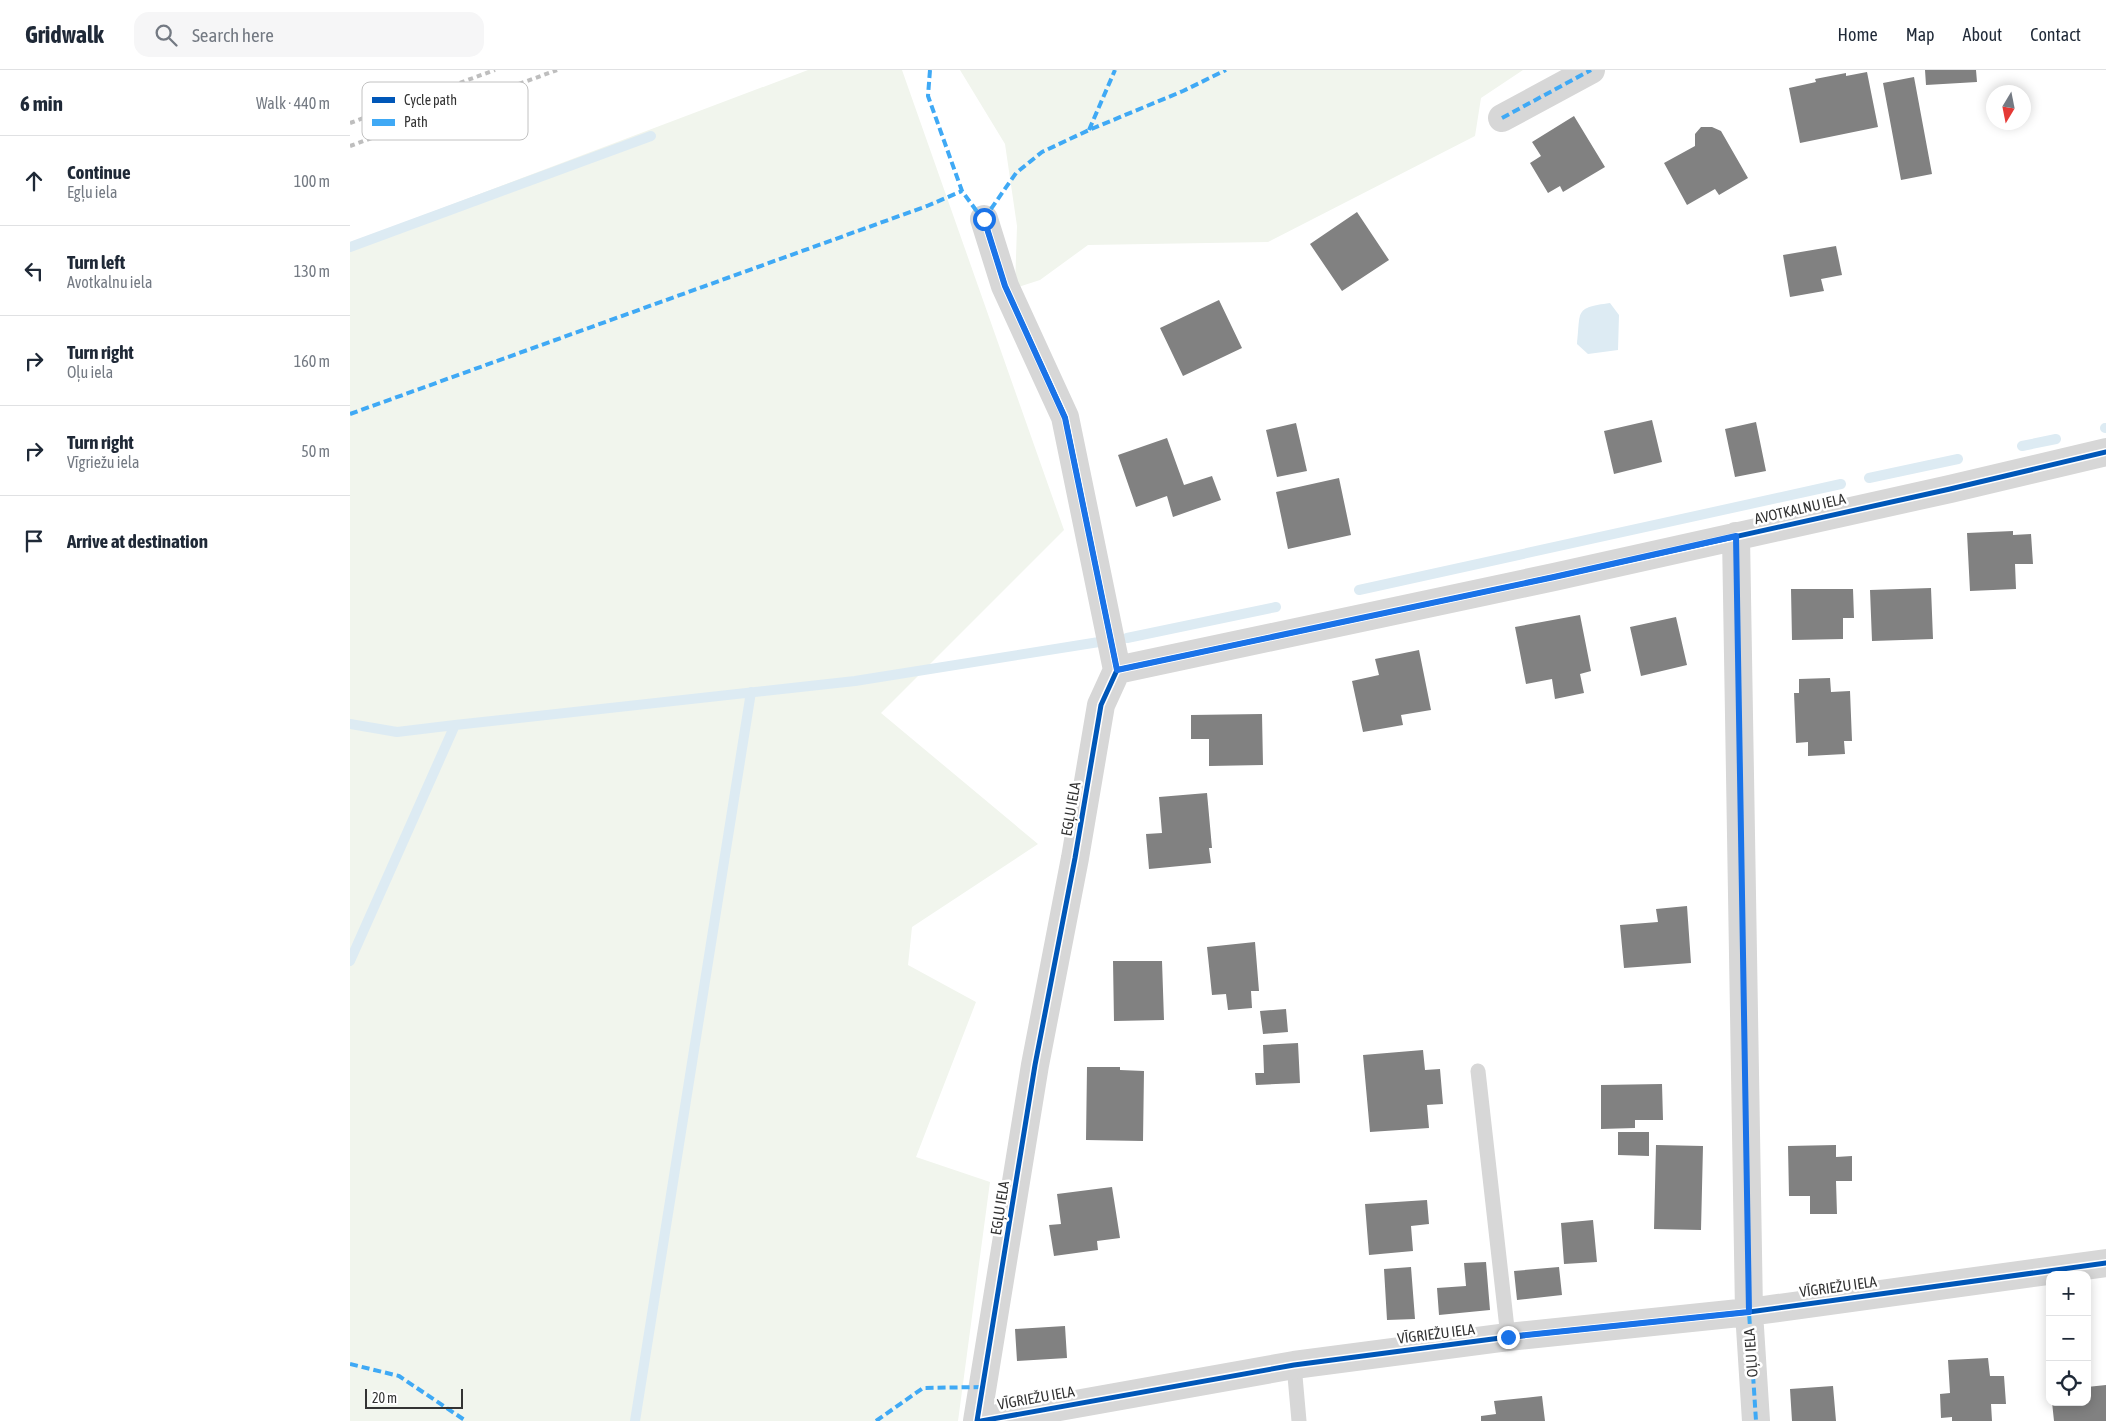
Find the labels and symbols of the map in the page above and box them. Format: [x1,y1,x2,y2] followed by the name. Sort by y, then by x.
[362,82,528,140] legend
[1986,85,2031,130] north arrow
[404,92,457,108] text: Cycle path
[404,114,428,130] text: Path
[973,208,996,231] route start
[1753,490,1848,527] street label: AVOTKALNU IELA
[1057,780,1084,837] street label: EGĻU IELA
[987,1179,1012,1236] street label: EGĻU IELA
[1798,1273,1878,1300] street label: VĪGRIEŽU IELA
[1396,1320,1476,1347] street label: VĪGRIEŽU IELA
[1497,1326,1520,1349] route end
[1740,1327,1761,1378] street label: OĻU IELA
[996,1382,1076,1413] street label: VĪGRIEŽU IELA
[365,1386,462,1409] scale bar

